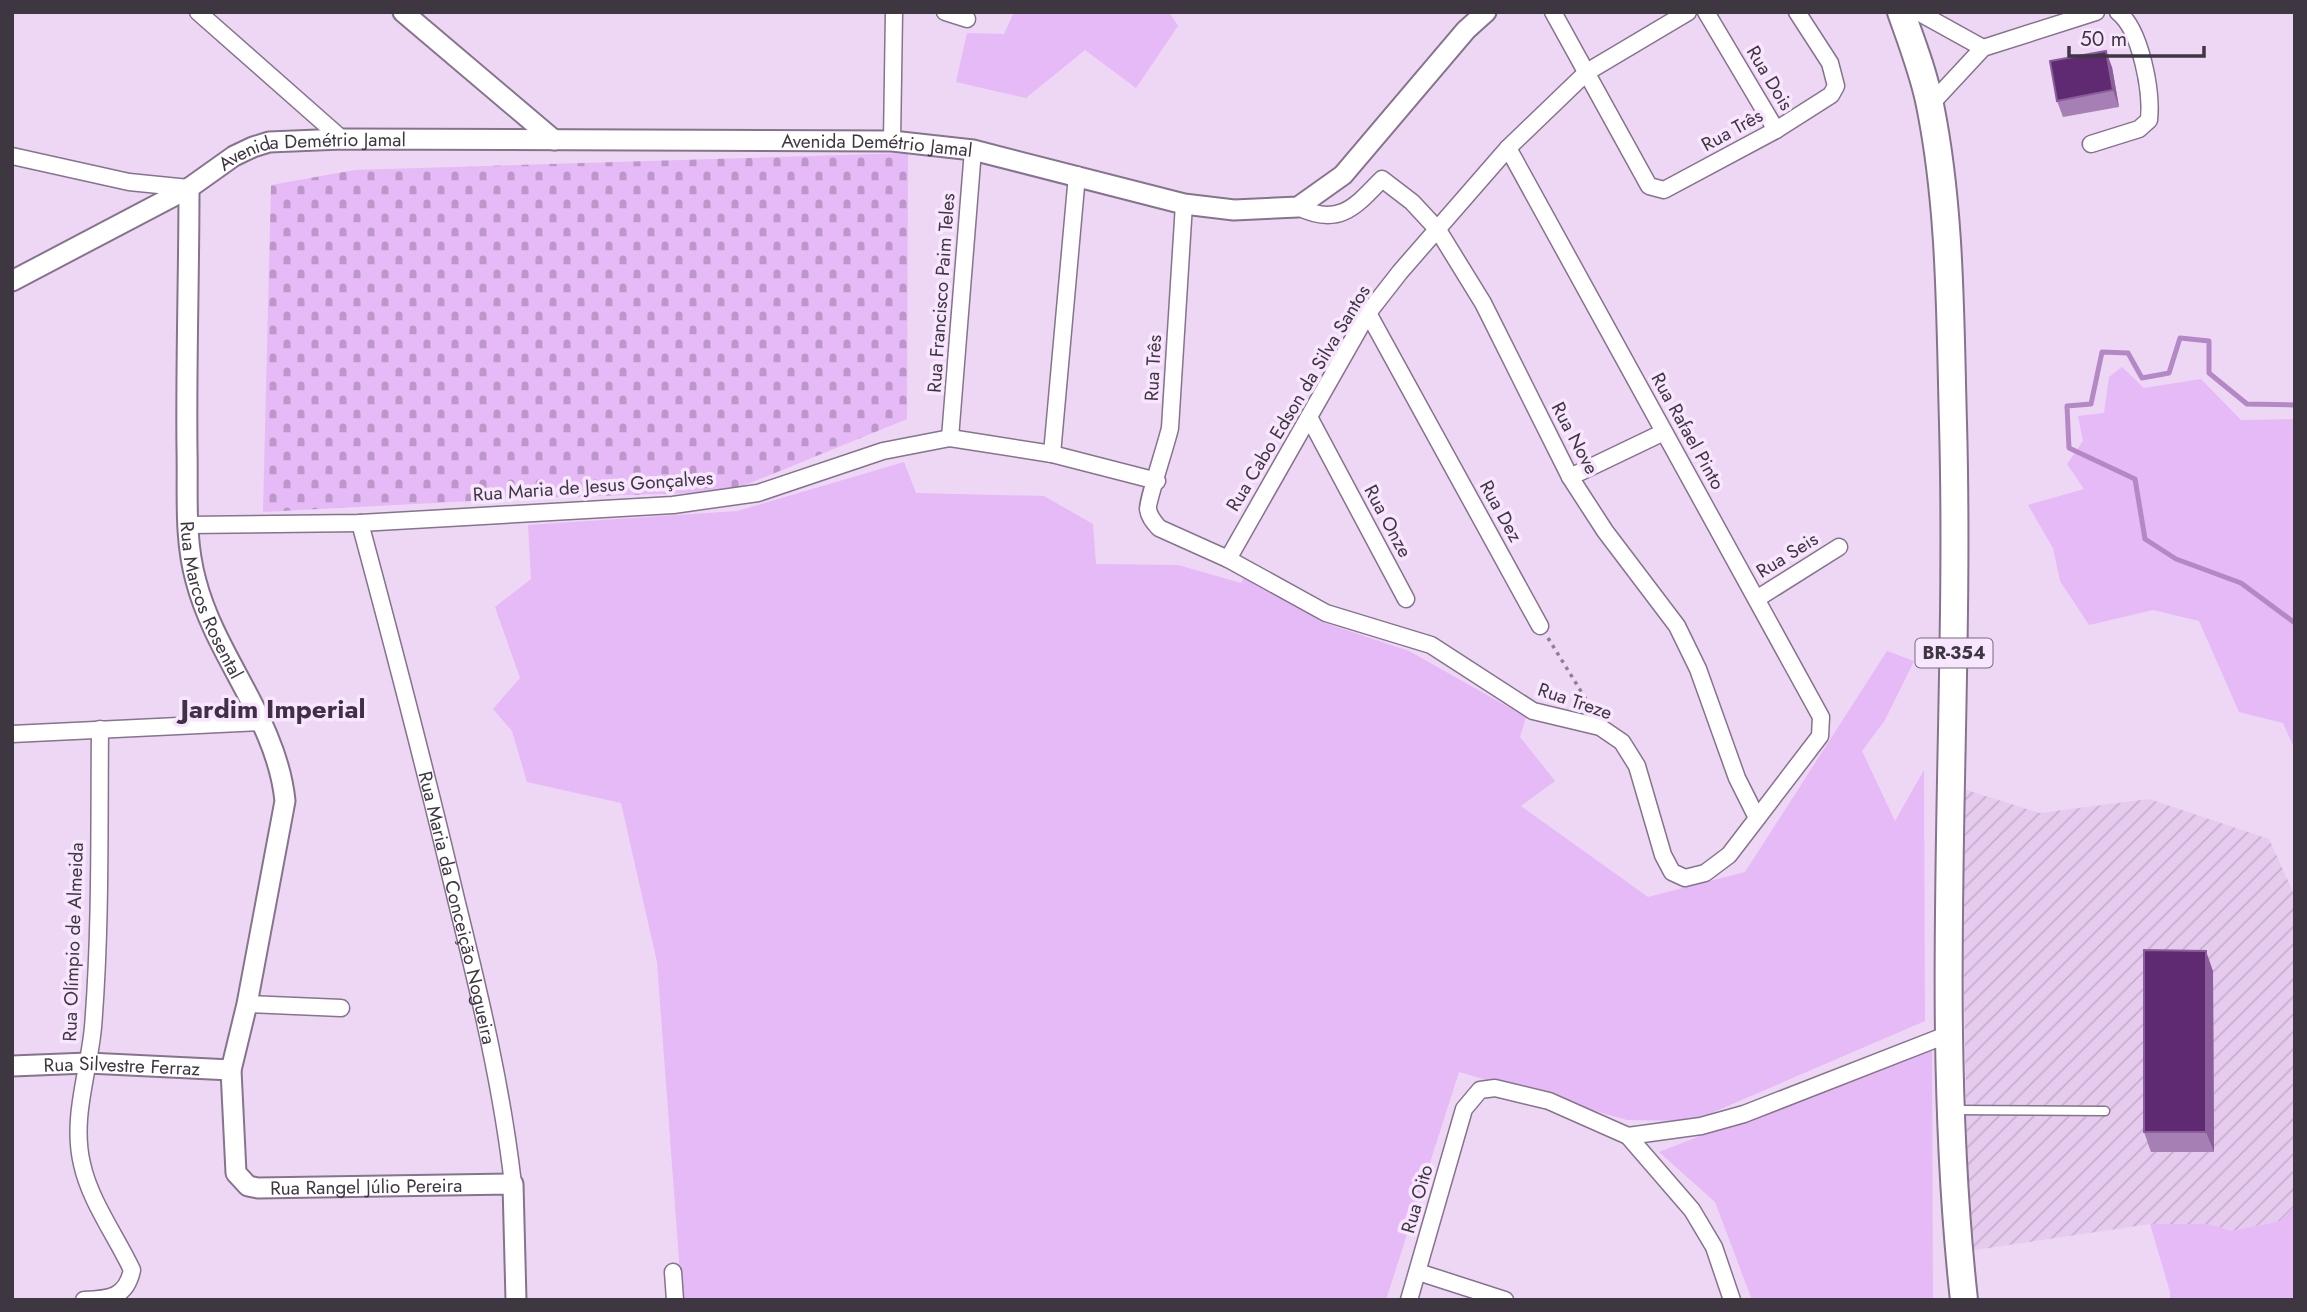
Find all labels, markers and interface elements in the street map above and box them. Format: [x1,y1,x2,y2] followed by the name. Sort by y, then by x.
[2069,14,2204,58] scale bar
[2080,24,2127,54] text: 50 m
[1740,40,1800,116] street label: Rua Dois
[1696,102,1768,158] street label: Rua Três
[212,125,406,177] street label: Avenida Demétrio Jamal
[781,127,974,163] street label: Avenida Demétrio Jamal
[921,192,961,394] street label: Rua Francisco Paim Teles
[1219,279,1377,516] street label: Rua Cabo Edson da Silva Santos
[1138,334,1168,402] street label: Rua Três
[1645,368,1731,494] street label: Rua Rafael Pinto
[1545,397,1605,479] street label: Rua Nove
[472,464,715,508] street label: Rua Maria de Jesus Gonçalves
[1473,475,1529,547] street label: Rua Dez
[1358,480,1418,562] street label: Rua Onze
[174,520,250,683] street label: Rua Marcos Rosental
[1751,525,1823,585] street label: Rua Seis
[1916,638,1993,668] road number: BR-354
[1534,676,1616,726] street label: Rua Treze
[175,690,366,728] district label: Jardim Imperial
[412,768,503,1047] street label: Rua Maria da Conceição Nogueira
[56,842,90,1042] street label: Rua Olímpio de Almeida
[43,1049,201,1082] street label: Rua Silvestre Ferraz
[1394,1161,1440,1237] street label: Rua Oito
[270,1171,463,1201] street label: Rua Rangel Júlio Pereira

